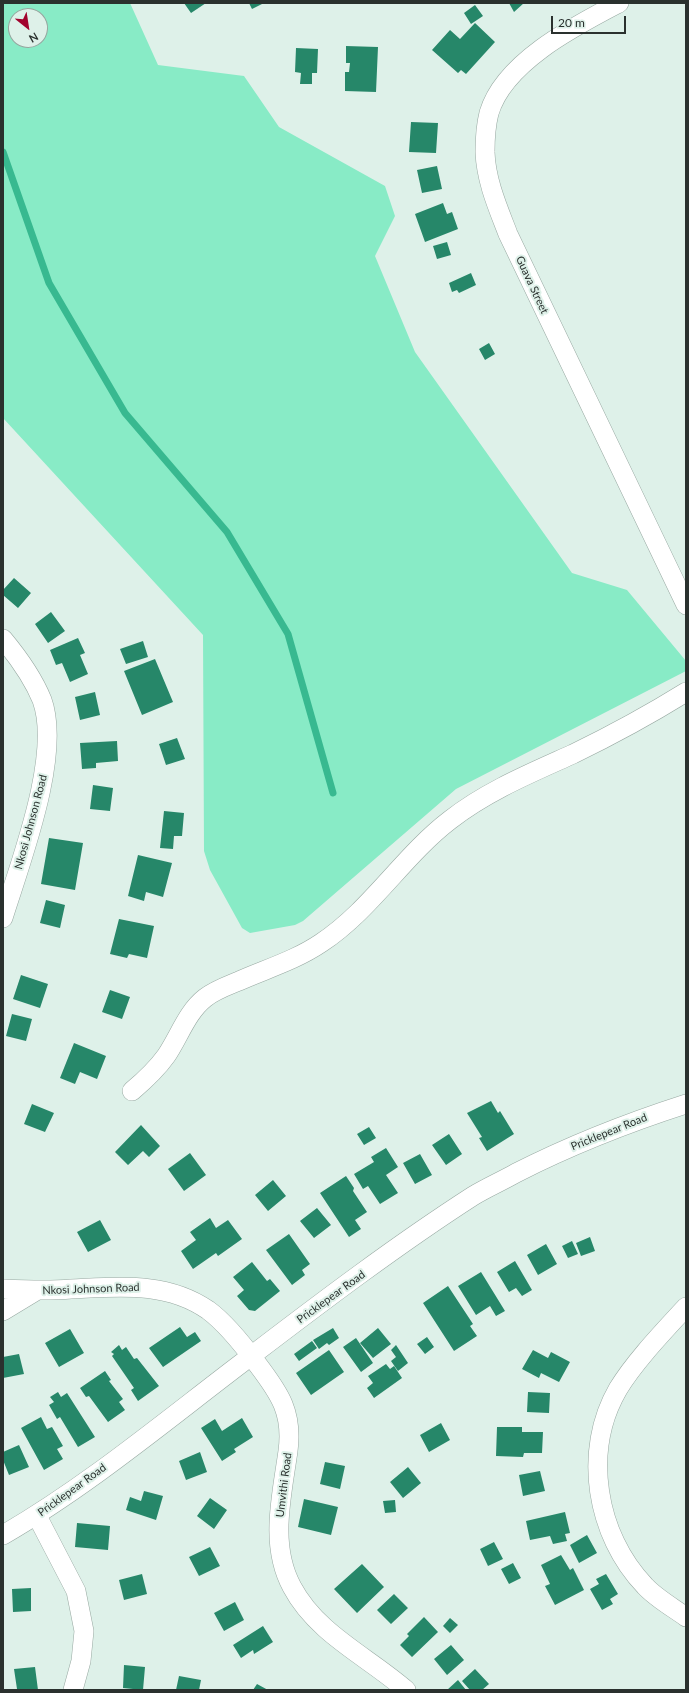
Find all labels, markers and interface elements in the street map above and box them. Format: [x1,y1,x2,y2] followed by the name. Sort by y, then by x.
[8,8,48,48] north arrow
[553,8,628,34] scale bar
[558,15,585,30] text: 20 m
[27,30,41,46] text: N
[513,254,551,316] street label: Guava Street
[12,773,50,871] street label: Nkosi Johnson Road
[569,1111,649,1153] street label: Pricklepear Road
[294,1268,368,1326] street label: Pricklepear Road
[42,1281,140,1297] street label: Nkosi Johnson Road
[273,1452,295,1518] street label: Umvithi Road
[35,1461,109,1519] street label: Pricklepear Road

